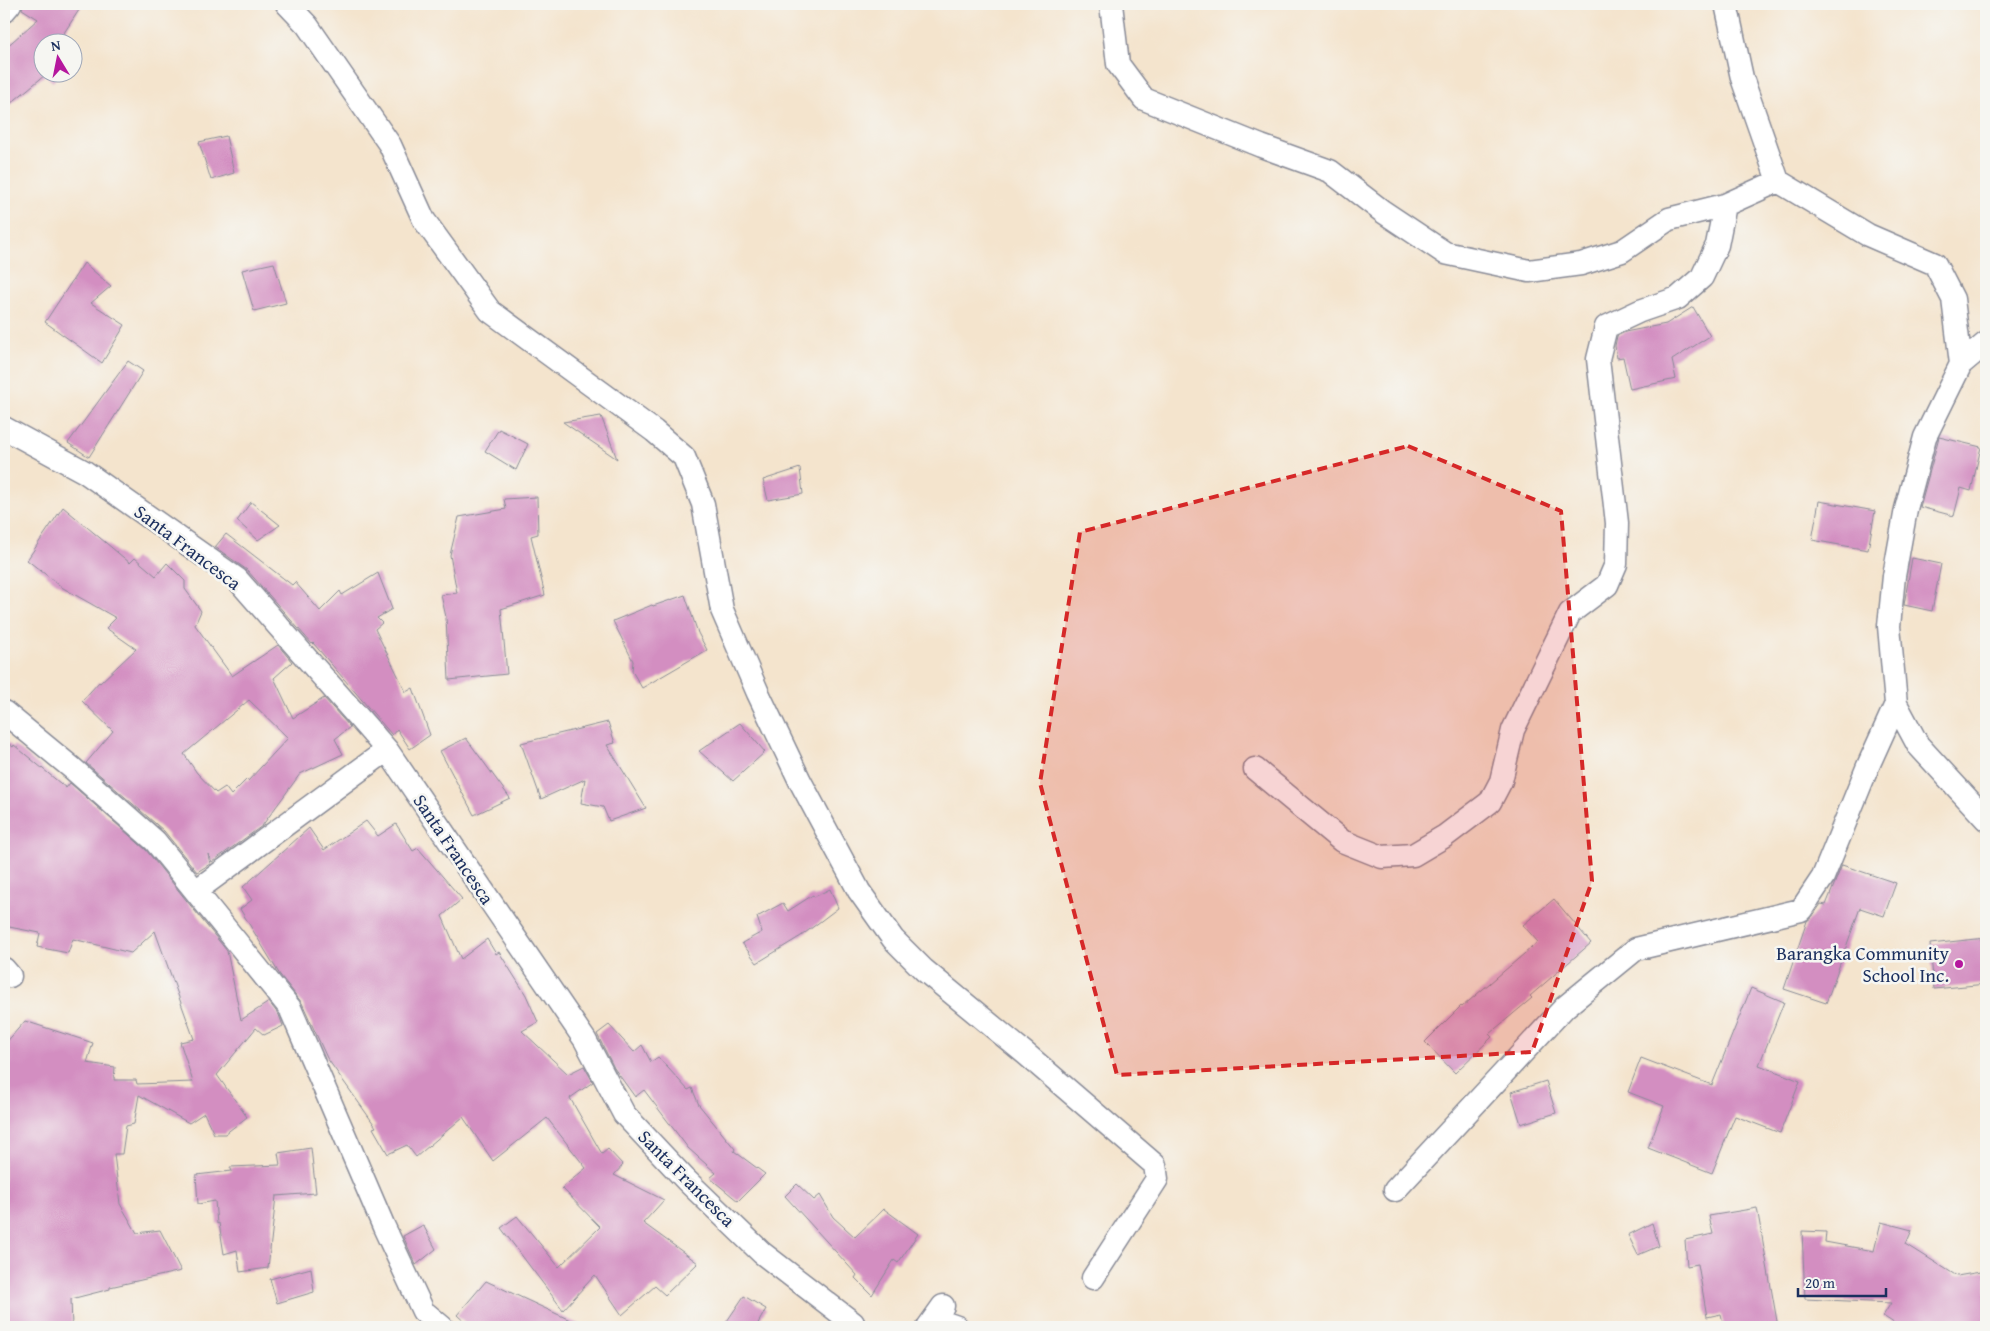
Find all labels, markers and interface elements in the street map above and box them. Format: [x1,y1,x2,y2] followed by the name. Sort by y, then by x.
[32,32,82,82] north arrow
[49,34,63,56] text: N
[129,497,247,597] street label: Santa Francesca
[407,788,501,910] street label: Santa Francesca
[1776,939,1950,989] place label: Barangka Community School Inc.
[1953,958,1965,970] marker: Barangka Community School Inc.
[632,1123,742,1233] street label: Santa Francesca
[1798,1266,1885,1298] scale bar
[1805,1272,1836,1293] text: 20 m

